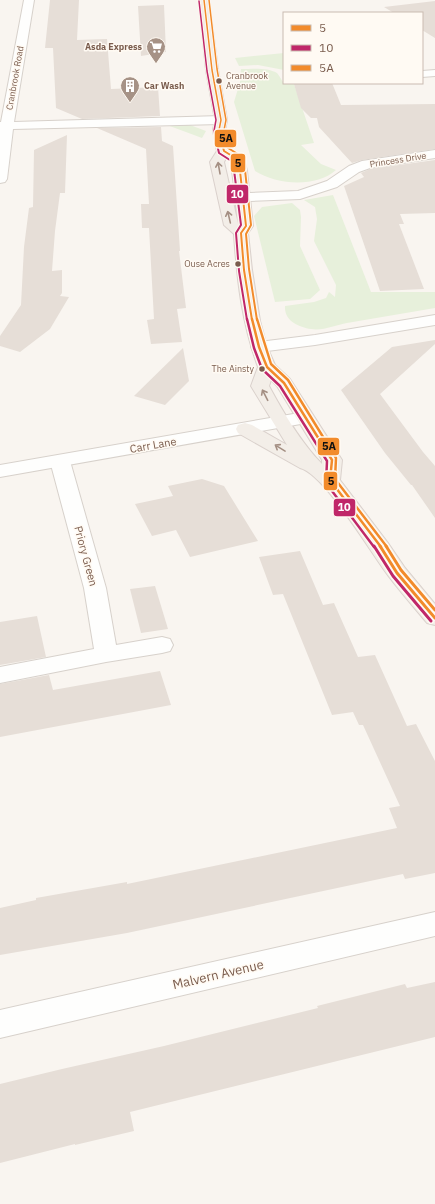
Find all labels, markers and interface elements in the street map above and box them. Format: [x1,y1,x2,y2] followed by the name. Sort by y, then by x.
[283,12,423,84] legend
[319,20,326,35] text: 5
[145,36,167,64] supermarket icon: Asda Express
[319,40,333,55] text: 10
[85,41,142,52] place label: Asda Express
[3,45,26,111] street label: Cranbrook Road
[319,60,334,75] text: 5A
[226,70,268,91] place label: Cranbrook Avenue
[119,75,141,103] building icon: Car Wash
[214,76,224,86] marker: Cranbrook Avenue
[144,80,184,91] place label: Car Wash
[214,129,237,148] line badge: 5A
[219,131,234,145] text: 5A
[369,150,427,169] street label: Princess Drive
[230,153,246,173] line badge: 5
[235,156,242,170] text: 5
[215,162,223,175] one-way arrow
[226,184,249,204] line badge: 10
[230,187,244,201] text: 10
[225,211,233,224] one-way arrow
[184,258,230,269] place label: Ouse Acres
[233,259,243,269] marker: Ouse Acres
[212,363,254,374] place label: The Ainsty
[257,364,267,374] marker: The Ainsty
[261,390,268,402] one-way arrow
[129,434,177,456] street label: Carr Lane
[317,437,340,456] line badge: 5A
[322,439,337,453] text: 5A
[274,444,285,452] one-way arrow
[323,471,338,491] line badge: 5
[328,474,335,488] text: 5
[333,498,356,517] line badge: 10
[337,500,351,514] text: 10
[71,524,101,588] street label: Priory Green
[171,956,265,993] street label: Malvern Avenue

